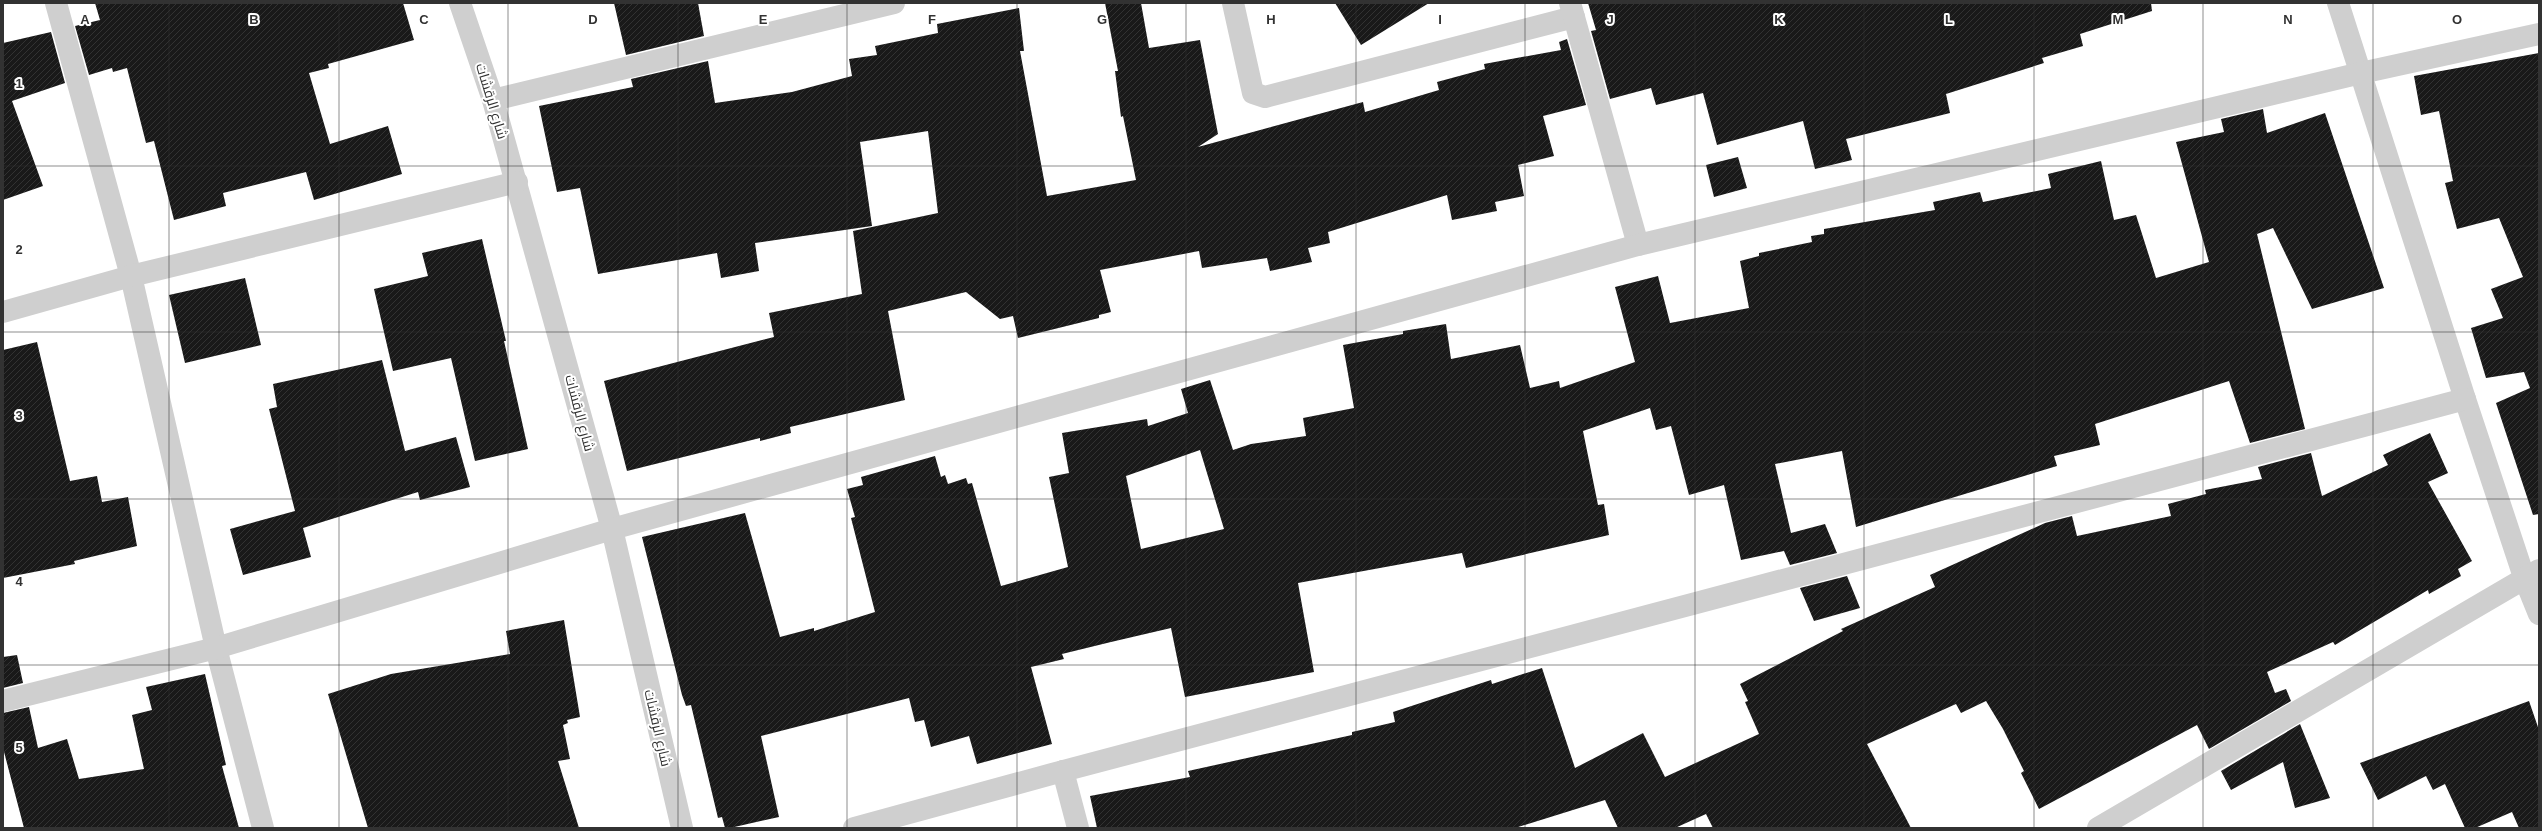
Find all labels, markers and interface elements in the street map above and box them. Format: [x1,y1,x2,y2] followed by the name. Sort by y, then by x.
[80,12,90,27] text: A
[249,12,259,27] text: B
[419,12,429,27] text: C
[588,12,598,27] text: D
[759,12,768,27] text: E
[928,12,936,27] text: F
[1097,12,1107,27] text: G
[1266,12,1276,27] text: H
[1438,12,1442,27] text: I
[1606,12,1614,27] text: J
[1774,12,1784,27] text: K
[1945,12,1953,27] text: L
[2113,12,2123,27] text: M
[2283,12,2293,27] text: N
[2452,12,2462,27] text: O
[472,61,511,141] street label: شارع الرقشات
[15,76,23,91] text: 1
[15,242,23,257] text: 2
[561,373,598,453] street label: شارع الرقشات
[15,408,23,423] text: 3
[15,574,23,589] text: 4
[640,688,675,768] street label: شارع الرقشات
[15,740,23,755] text: 5

